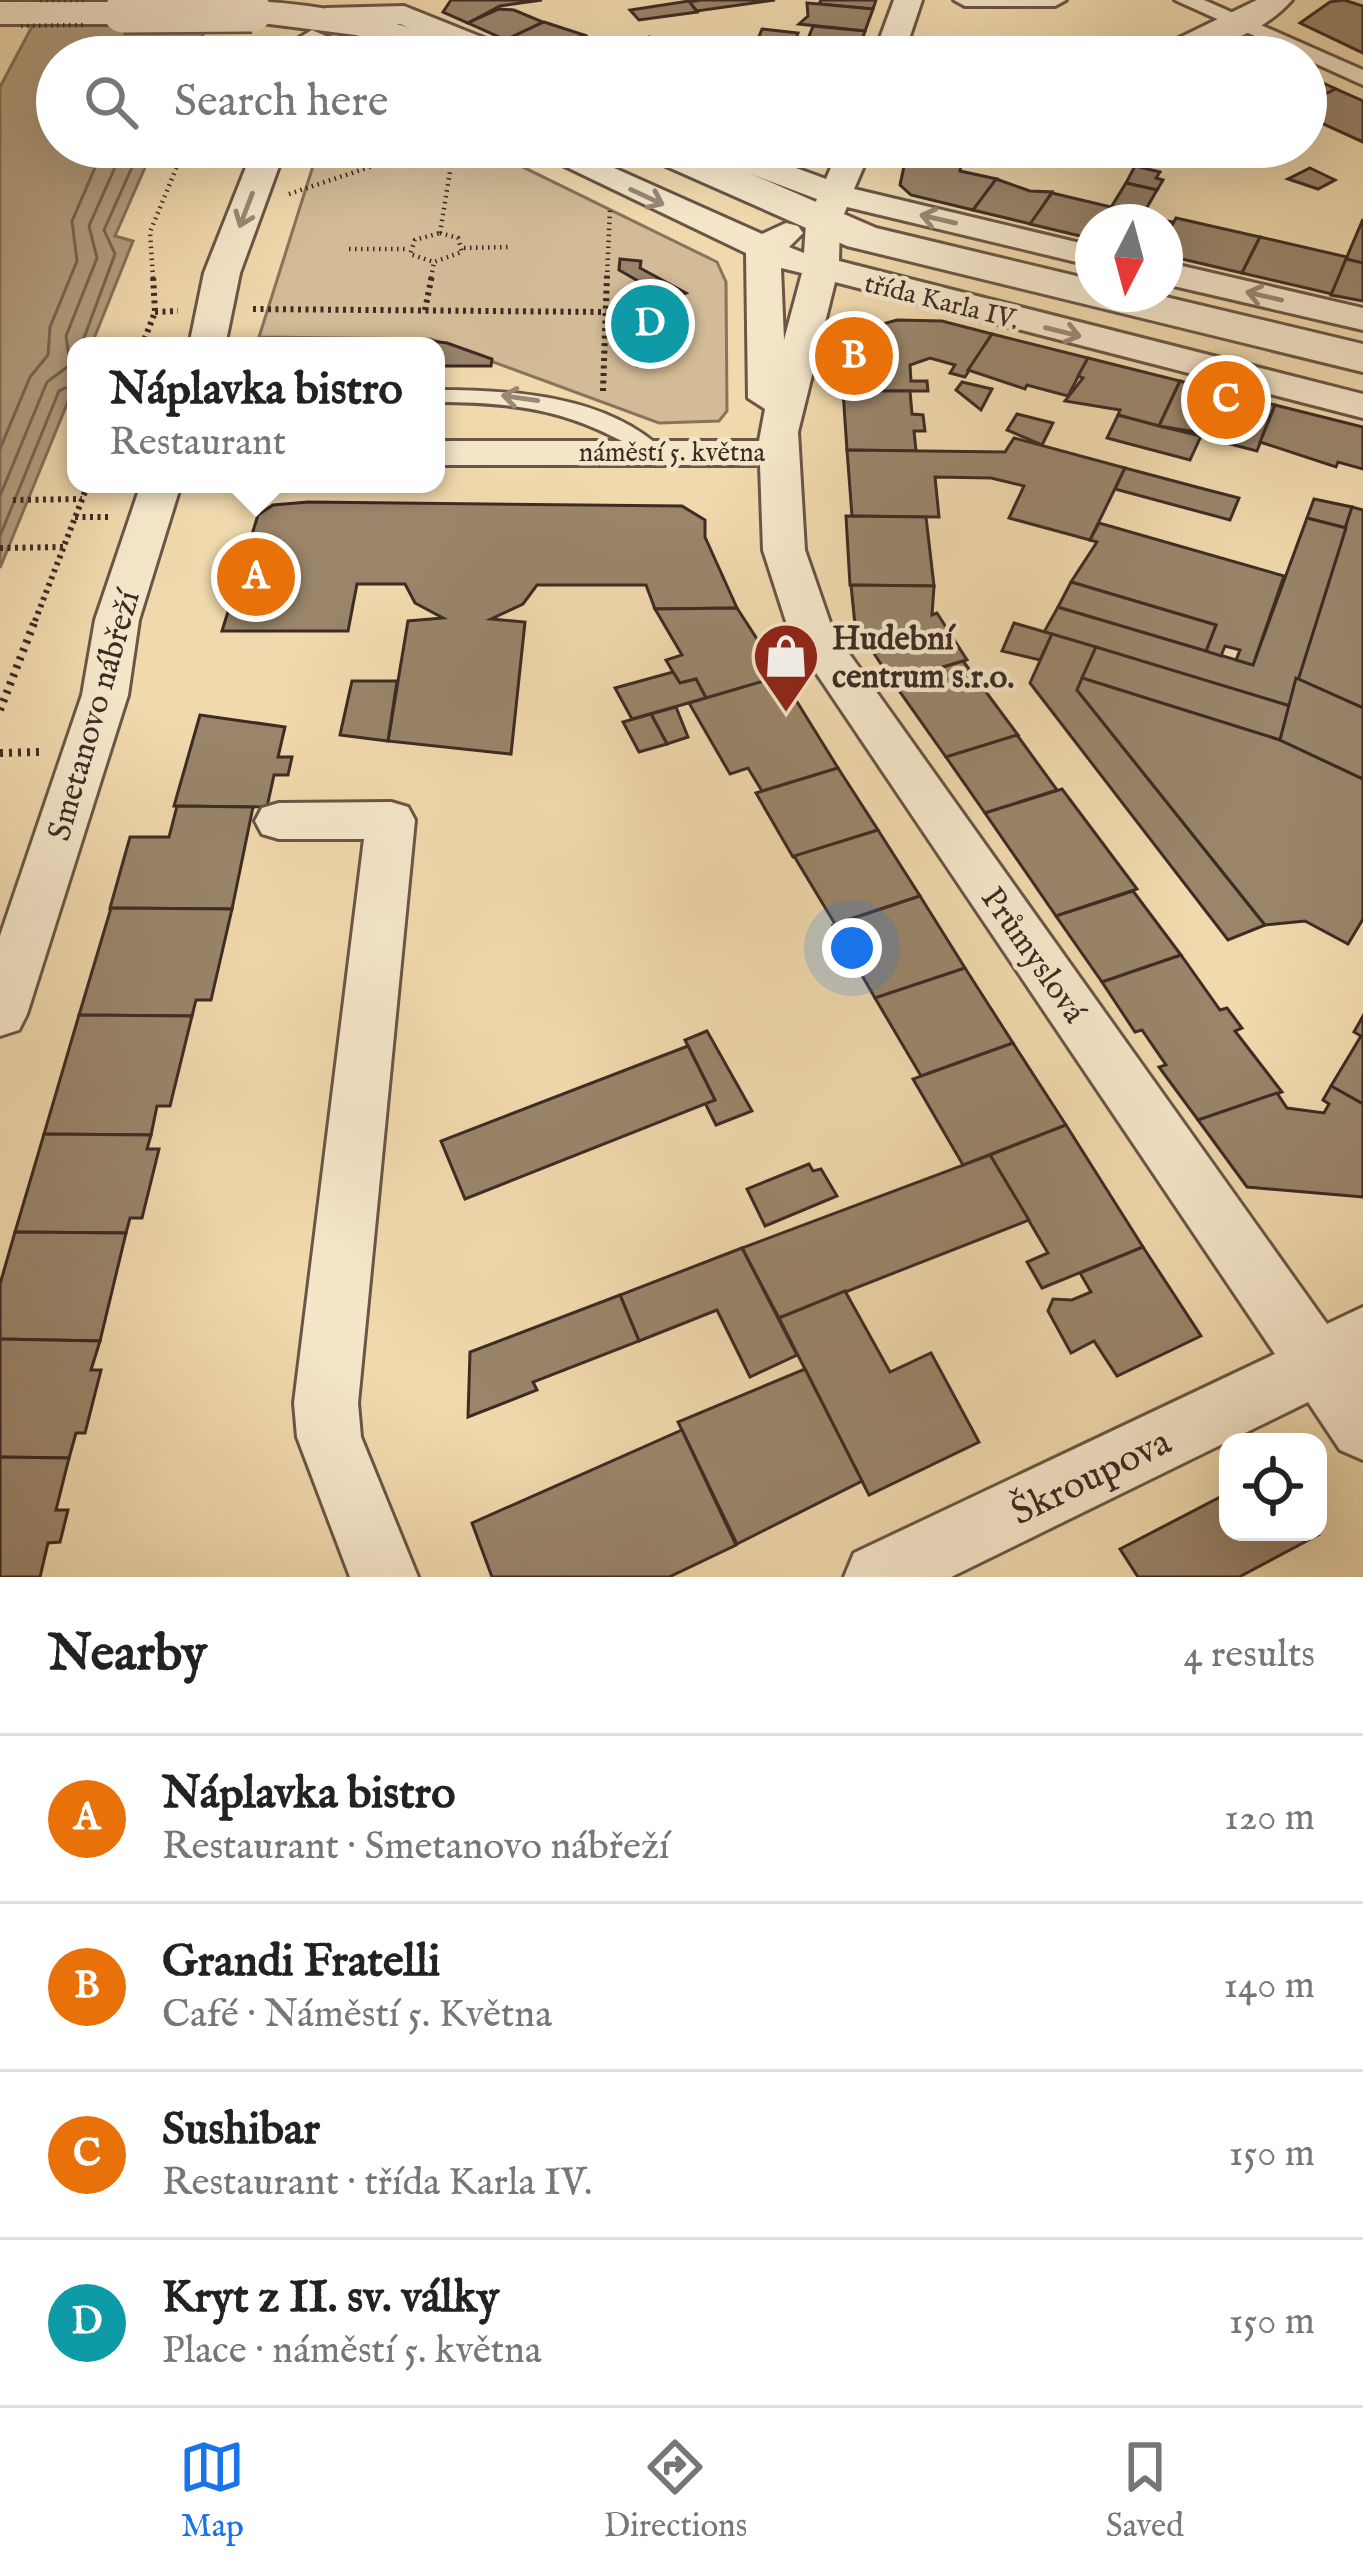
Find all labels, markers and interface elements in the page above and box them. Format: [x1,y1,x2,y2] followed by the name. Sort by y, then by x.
[36,36,1327,168] search box
[78,69,144,135] icon: search
[174,74,388,131] text: Search here
[628,187,664,209] one-way arrow
[234,191,256,228] one-way arrow
[1075,204,1183,312] north arrow
[920,207,958,229] one-way arrow
[861,267,1022,339] street label: třída Karla IV.
[611,279,689,369] pin: D
[1246,284,1284,306] one-way arrow
[815,311,893,401] pin: B
[1044,322,1082,344] one-way arrow
[67,337,445,493] popup
[1187,355,1265,445] pin: C
[109,362,403,419] text: Náplavka bistro
[501,386,540,409] one-way arrow
[109,419,286,468] text: Restaurant
[579,437,766,471] street label: náměstí 5. května
[217,532,295,622] pin: A
[39,584,151,846] street label: Smetanovo nábřeží
[832,619,1014,699] place label: Hudební centrum s.r.o.
[751,621,821,715] shop icon: Hudební centrum s.r.o.
[970,880,1095,1032] street label: Průmyslová
[822,918,882,978] your location
[1003,1418,1180,1538] street label: Škroupova
[1219,1433,1327,1541] map controls
[1219,1433,1327,1541] button: locate
[48,1623,207,1688] text: Nearby
[1183,1631,1315,1680] text: 4 results
[162,1766,455,1823] text: Náplavka bistro
[74,1794,100,1843] text: A
[1224,1794,1315,1843] text: 120 m
[162,1823,670,1872] text: Restaurant · Smetanovo nábřeží
[162,1934,440,1991] text: Grandi Fratelli
[74,1962,100,2011] text: B
[1224,1962,1315,2011] text: 140 m
[162,1991,552,2040] text: Café · Náměstí 5. Května
[162,2102,320,2159] text: Sushibar
[73,2130,101,2179] text: C
[1229,2130,1315,2179] text: 150 m
[162,2159,592,2208] text: Restaurant · třída Karla IV.
[162,2270,499,2327] text: Kryt z II. sv. války
[71,2298,103,2347] text: D
[1229,2298,1315,2347] text: 150 m
[162,2327,542,2376] text: Place · náměstí 5. května
[179,2434,245,2548] tab: Map
[604,2434,747,2548] tab: Directions
[1106,2434,1184,2548] tab: Saved

